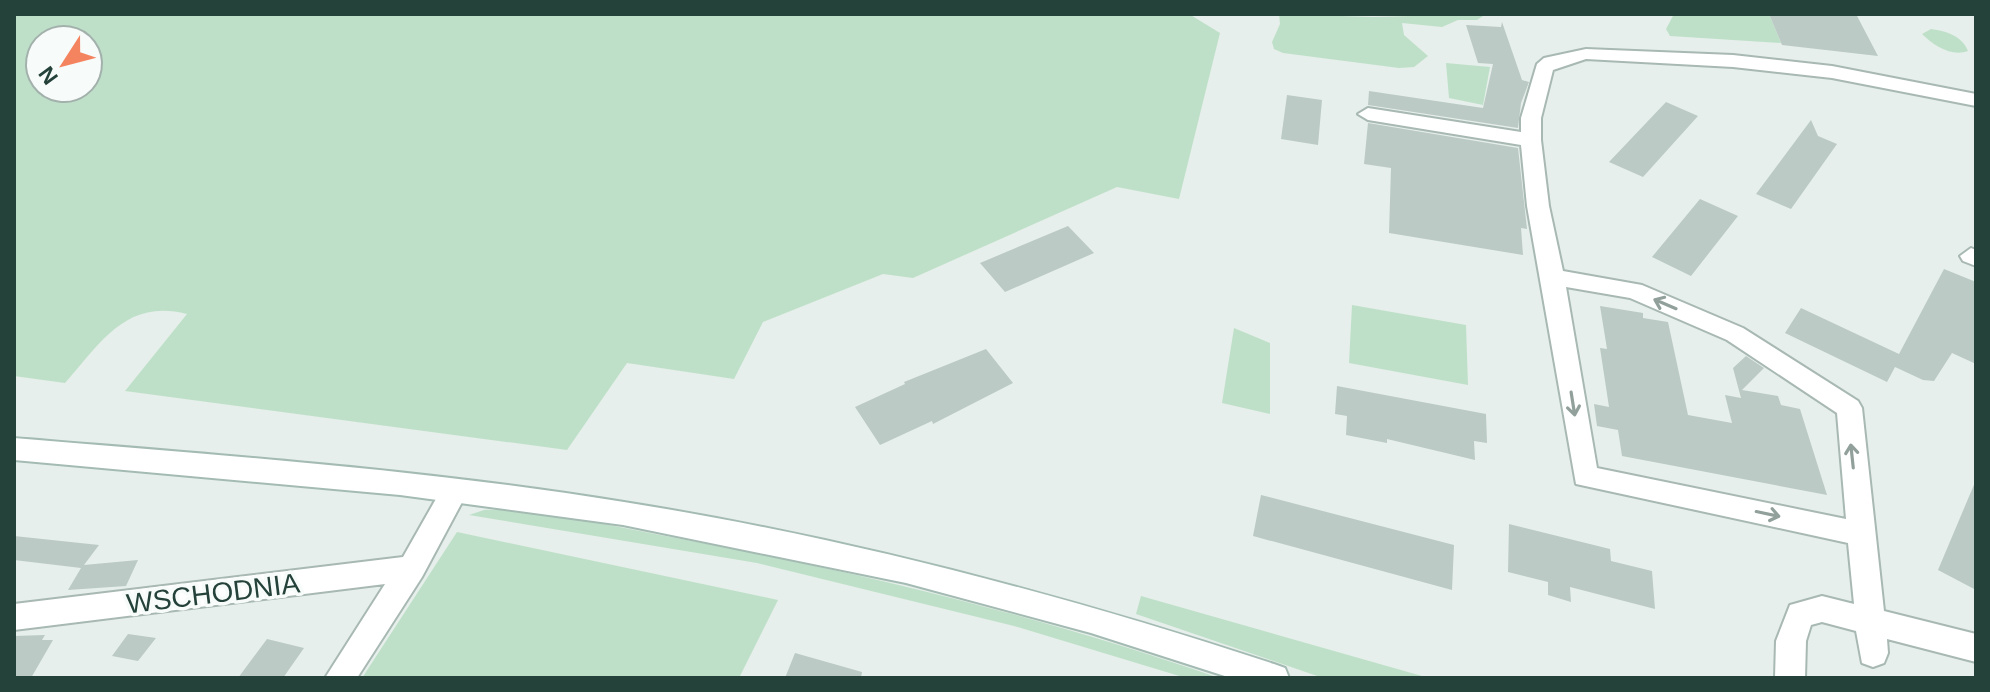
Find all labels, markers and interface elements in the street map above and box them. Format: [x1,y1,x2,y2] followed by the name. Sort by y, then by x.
[24,24,104,104] north arrow
[33,62,63,89] text: N
[1653,296,1678,311] one-way arrow
[1566,391,1581,416] one-way arrow
[1844,443,1859,470] one-way arrow
[1755,507,1781,522] one-way arrow
[125,567,302,619] street label: WSCHODNIA

